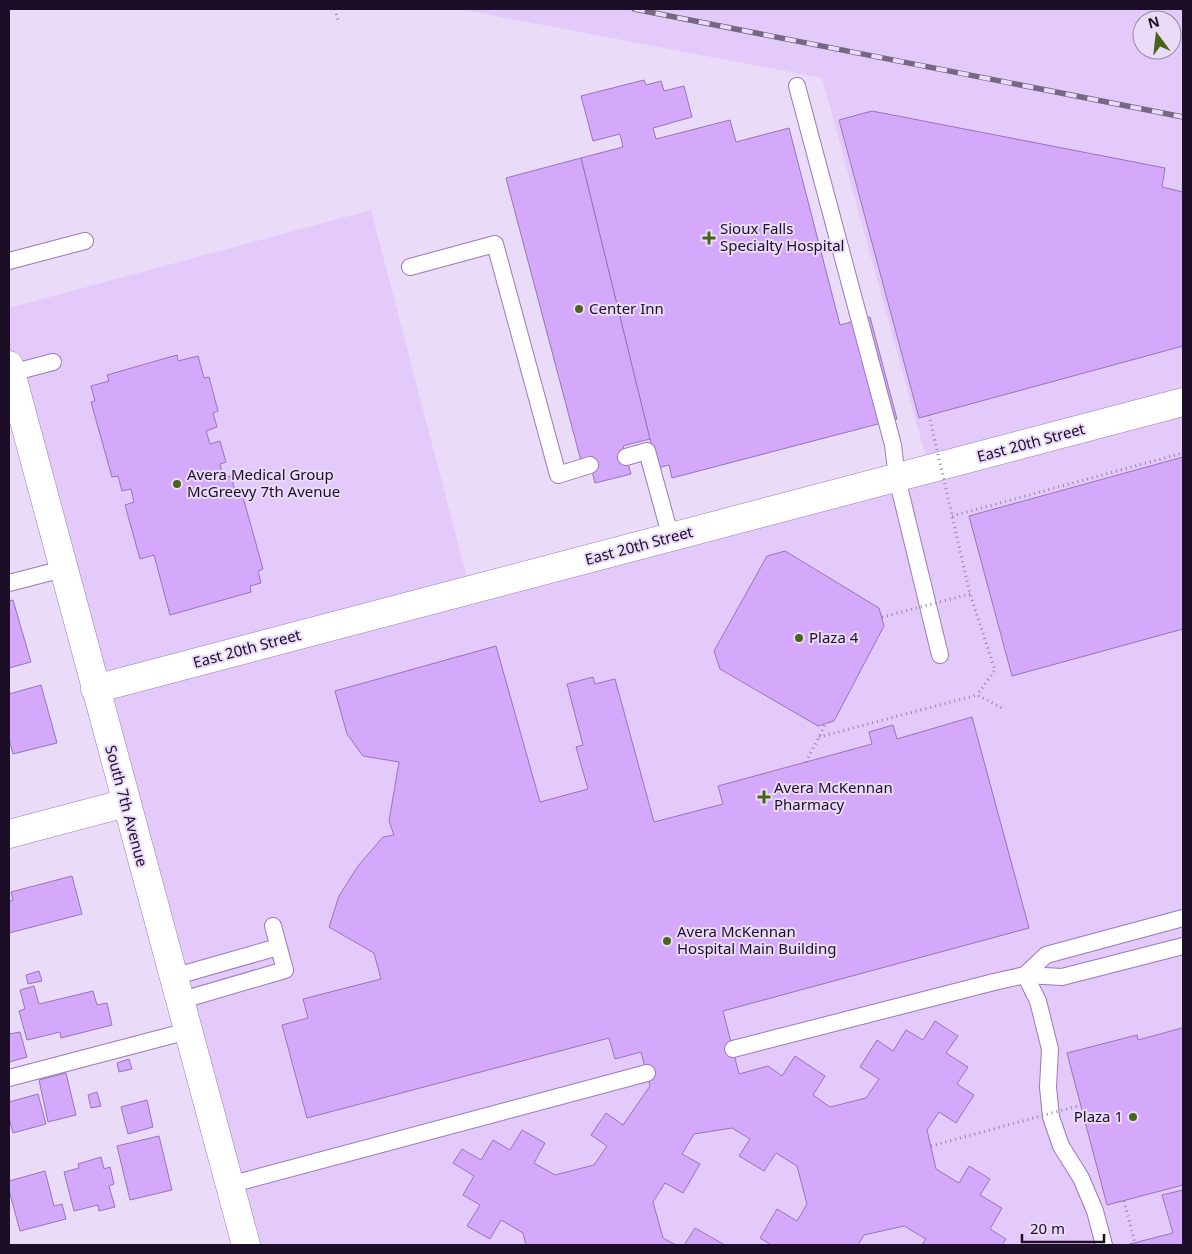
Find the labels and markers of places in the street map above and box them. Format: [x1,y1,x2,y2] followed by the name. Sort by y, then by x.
[720,218,844,255] place label: Sioux Falls Specialty Hospital
[702,231,716,245] marker: Sioux Falls Specialty Hospital
[589,298,664,318] place label: Center Inn
[573,303,585,315] marker: Center Inn
[187,464,340,501] place label: Avera Medical Group McGreevy 7th Avenue
[171,478,183,490] marker: Avera Medical Group McGreevy 7th Avenue
[809,627,859,647] place label: Plaza 4
[793,632,805,644] marker: Plaza 4
[774,777,893,814] place label: Avera McKennan Pharmacy
[758,791,770,803] marker: Avera McKennan Pharmacy
[677,921,836,958] place label: Avera McKennan Hospital Main Building
[661,935,673,947] marker: Avera McKennan Hospital Main Building
[1074,1106,1123,1126] place label: Plaza 1
[1127,1111,1139,1123] marker: Plaza 1

